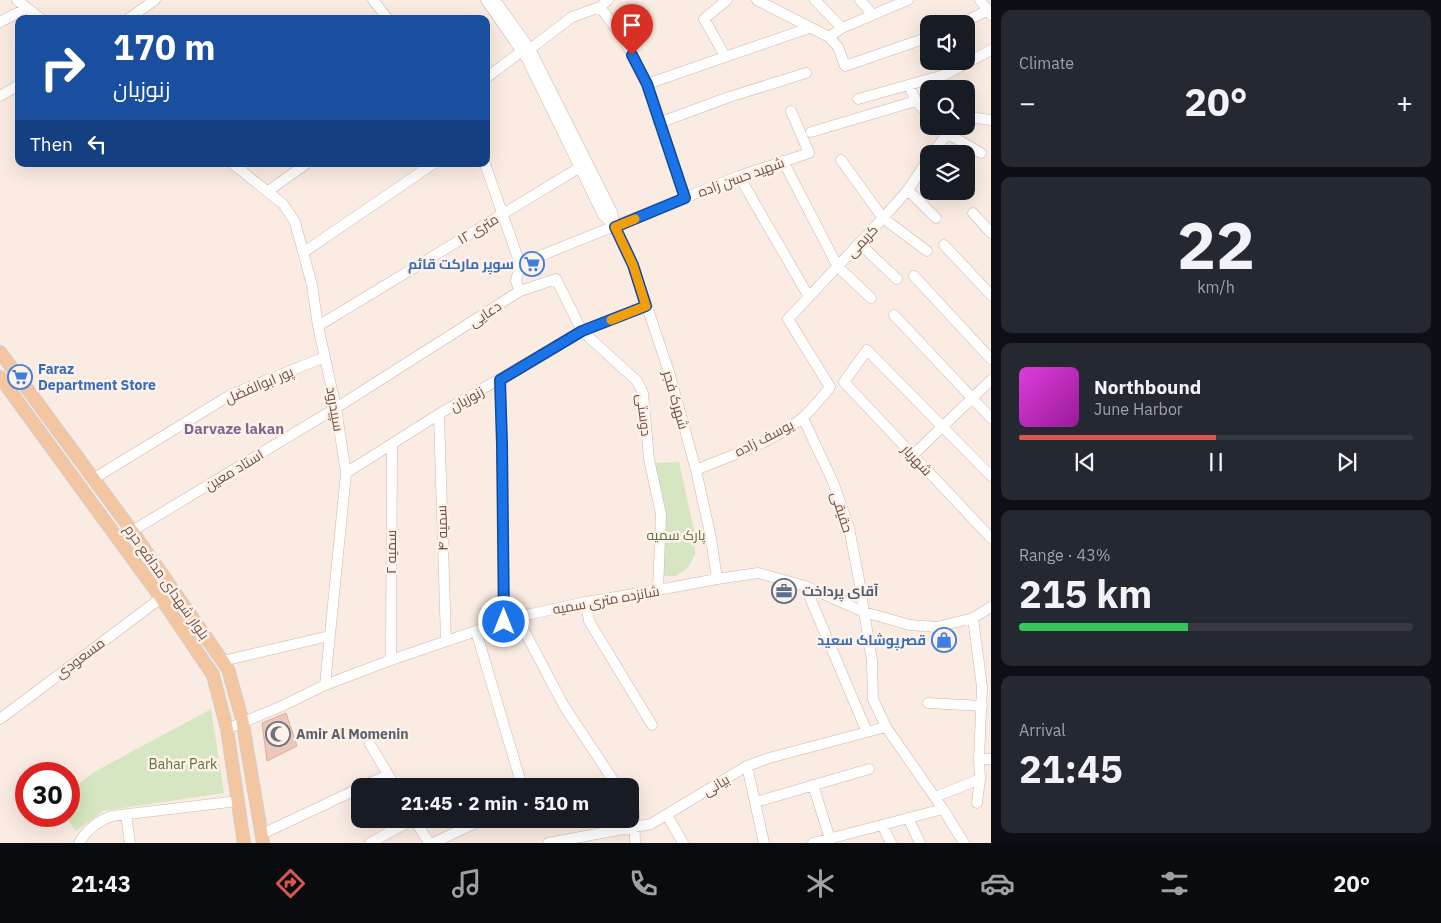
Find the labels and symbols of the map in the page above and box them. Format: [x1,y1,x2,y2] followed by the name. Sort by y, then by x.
[611,4,653,55] pin
[695,153,787,201] street label: شهید حسن زاده
[454,210,502,248] street label: ۱۲ متری
[842,221,882,261] street label: کریمی
[519,251,545,277] supermarket icon: سوپر مارکت قائم
[408,255,514,275] place label: سوپر مارکت قائم
[465,297,505,331] street label: دعایی
[38,360,156,394] place label: Faraz Department Store
[222,362,297,408] street label: پور ابوالفضل
[7,364,33,390] supermarket icon: Faraz Department Store
[659,368,693,432] street label: شهرک فجر
[447,382,487,416] street label: زنوزیان
[321,385,348,433] street label: سپیدرود
[632,393,656,437] street label: دوستی
[731,415,797,461] street label: یوسف زاده
[184,419,284,438] district label: Darvaze lakan
[897,440,936,480] street label: شهریار
[201,445,267,495] street label: استاد معین
[827,489,857,535] street label: حقیقی
[432,505,452,551] street label: سمیه ۴
[120,521,213,644] street label: بلوار شهدای مدافع حرم
[646,526,706,545] park label: پارک سمیه
[382,530,400,574] street label: سمیه ۲
[771,578,797,604] office icon: آقای پرداخت
[551,582,661,618] street label: شانزده متری سمیه
[802,582,879,602] place label: آقای پرداخت
[477,595,529,647] position arrow
[931,627,957,653] shop icon: قصرپوشاک سعید
[817,631,926,651] place label: قصرپوشاک سعید
[52,634,108,682] street label: مسعودی
[265,721,291,747] mosque icon: Amir Al Momenin
[296,725,409,743] place label: Amir Al Momenin
[149,755,218,773] park label: Bahar Park
[15,762,80,827] speed limit sign: 30
[699,770,733,800] street label: بیانی

